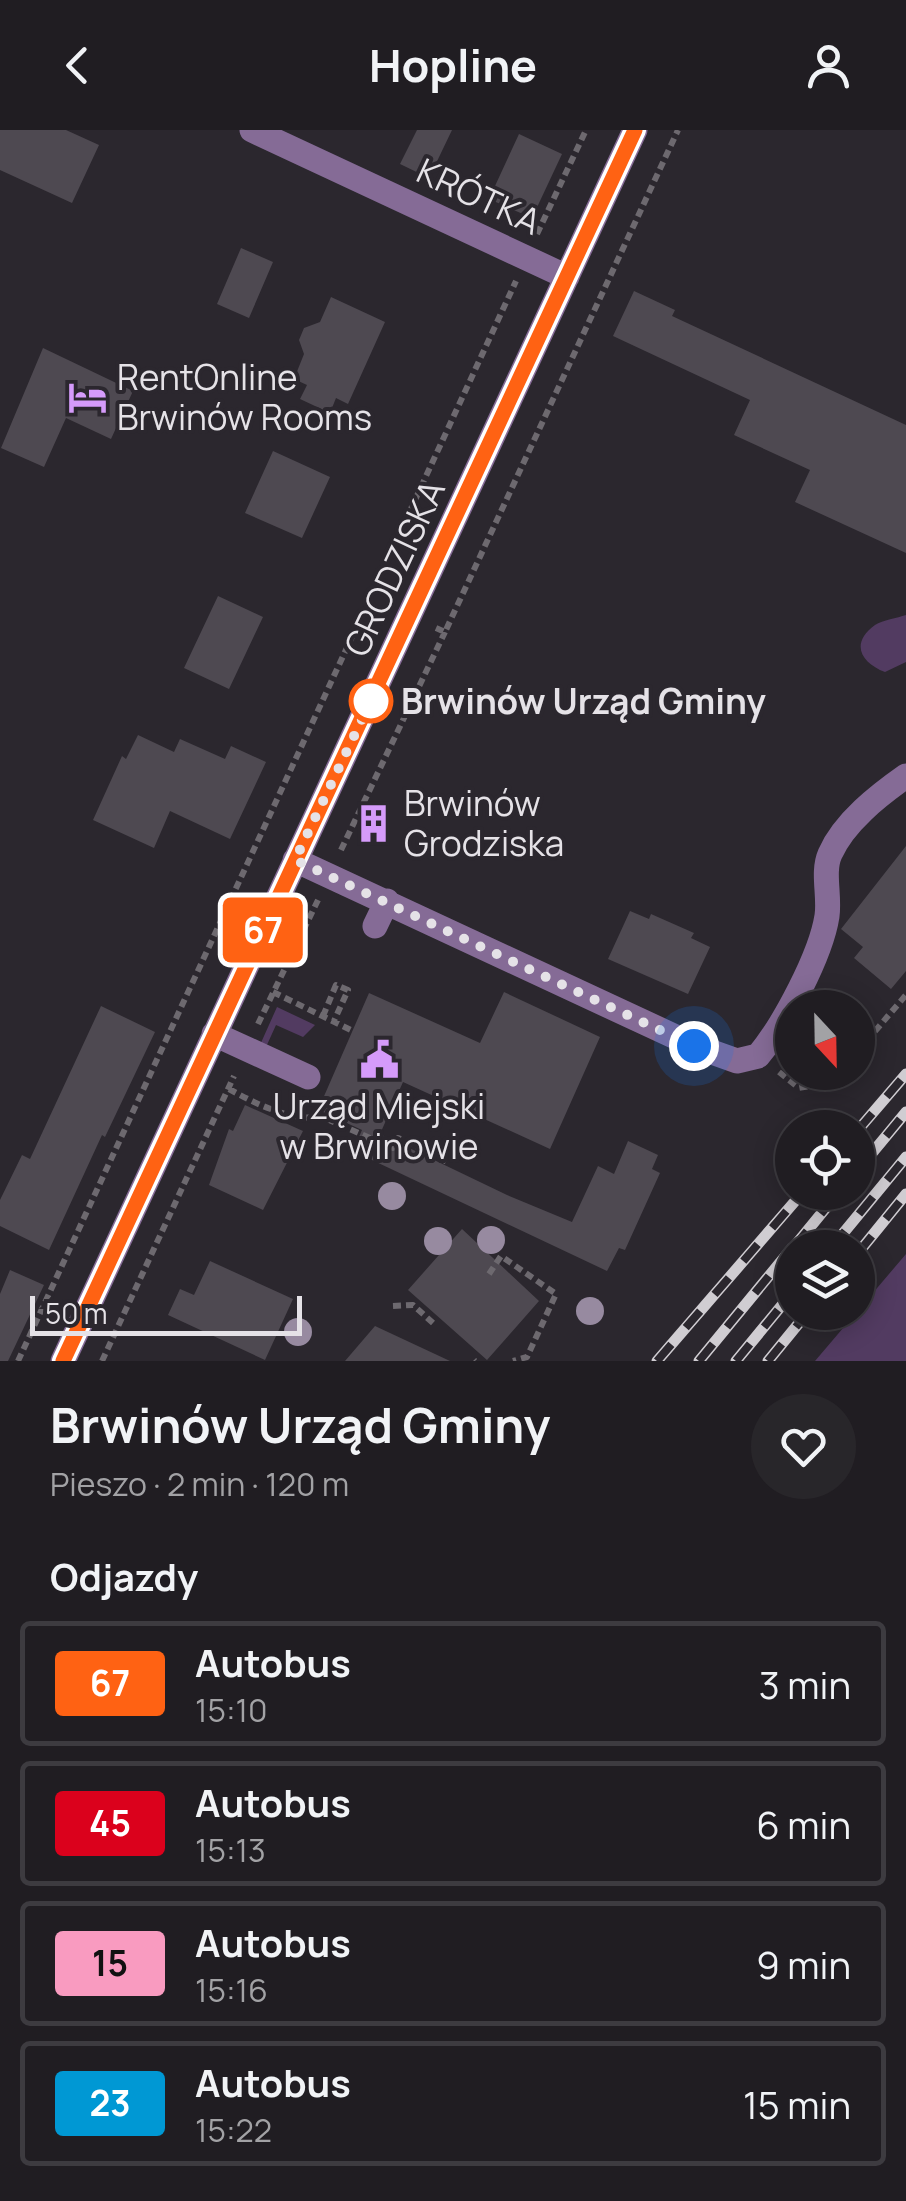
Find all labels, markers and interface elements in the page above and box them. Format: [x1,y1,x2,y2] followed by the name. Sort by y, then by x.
[369,34,537,96] text: Hopline
[50,38,105,93] icon: back
[801,38,856,93] icon: person
[409,147,549,245] street label: KRÓTKA
[117,353,372,441] place label: RentOnline Brwinów Rooms
[66,376,108,418] hotel icon: RentOnline Brwinów Rooms
[332,472,456,664] street label: GRODZISKA
[401,677,766,725] place label: Brwinów Urząd Gminy
[350,680,392,722] marker: Brwinów Urząd Gminy
[404,779,564,867] place label: Brwinów Grodziska
[353,802,395,844] building icon: Brwinów Grodziska
[218,898,308,962] line badge: 67
[243,906,283,954] text: 67
[775,990,875,1090] north arrow
[775,990,875,1330] map controls
[669,1021,719,1071] your location
[358,1038,400,1080] public building icon: Urząd Miejski w Brwinowie
[273,1082,485,1170] place label: Urząd Miejski w Brwinowie
[775,1110,875,1210] button: locate
[775,1230,875,1330] button: layers
[30,1291,302,1336] scale bar
[45,1294,108,1332] text: 50 m
[50,1392,550,1457] text: Brwinów Urząd Gminy
[751,1394,856,1499] button: heart
[50,1462,349,1506] text: Pieszo · 2 min · 120 m
[50,1550,198,1602] text: Odjazdy
[195,1636,351,1688] text: Autobus
[759,1658,851,1710] text: 3 min
[90,1659,130,1707] text: 67
[195,1688,268,1732] text: 15:10
[195,1776,351,1828] text: Autobus
[756,1798,851,1850] text: 6 min
[89,1799,131,1847] text: 45
[195,1828,266,1872] text: 15:13
[195,1916,351,1968] text: Autobus
[756,1938,851,1990] text: 9 min
[92,1939,128,1987] text: 15
[195,1968,268,2012] text: 15:16
[195,2056,351,2108] text: Autobus
[743,2078,851,2130] text: 15 min
[89,2079,131,2127] text: 23
[195,2108,272,2152] text: 15:22

